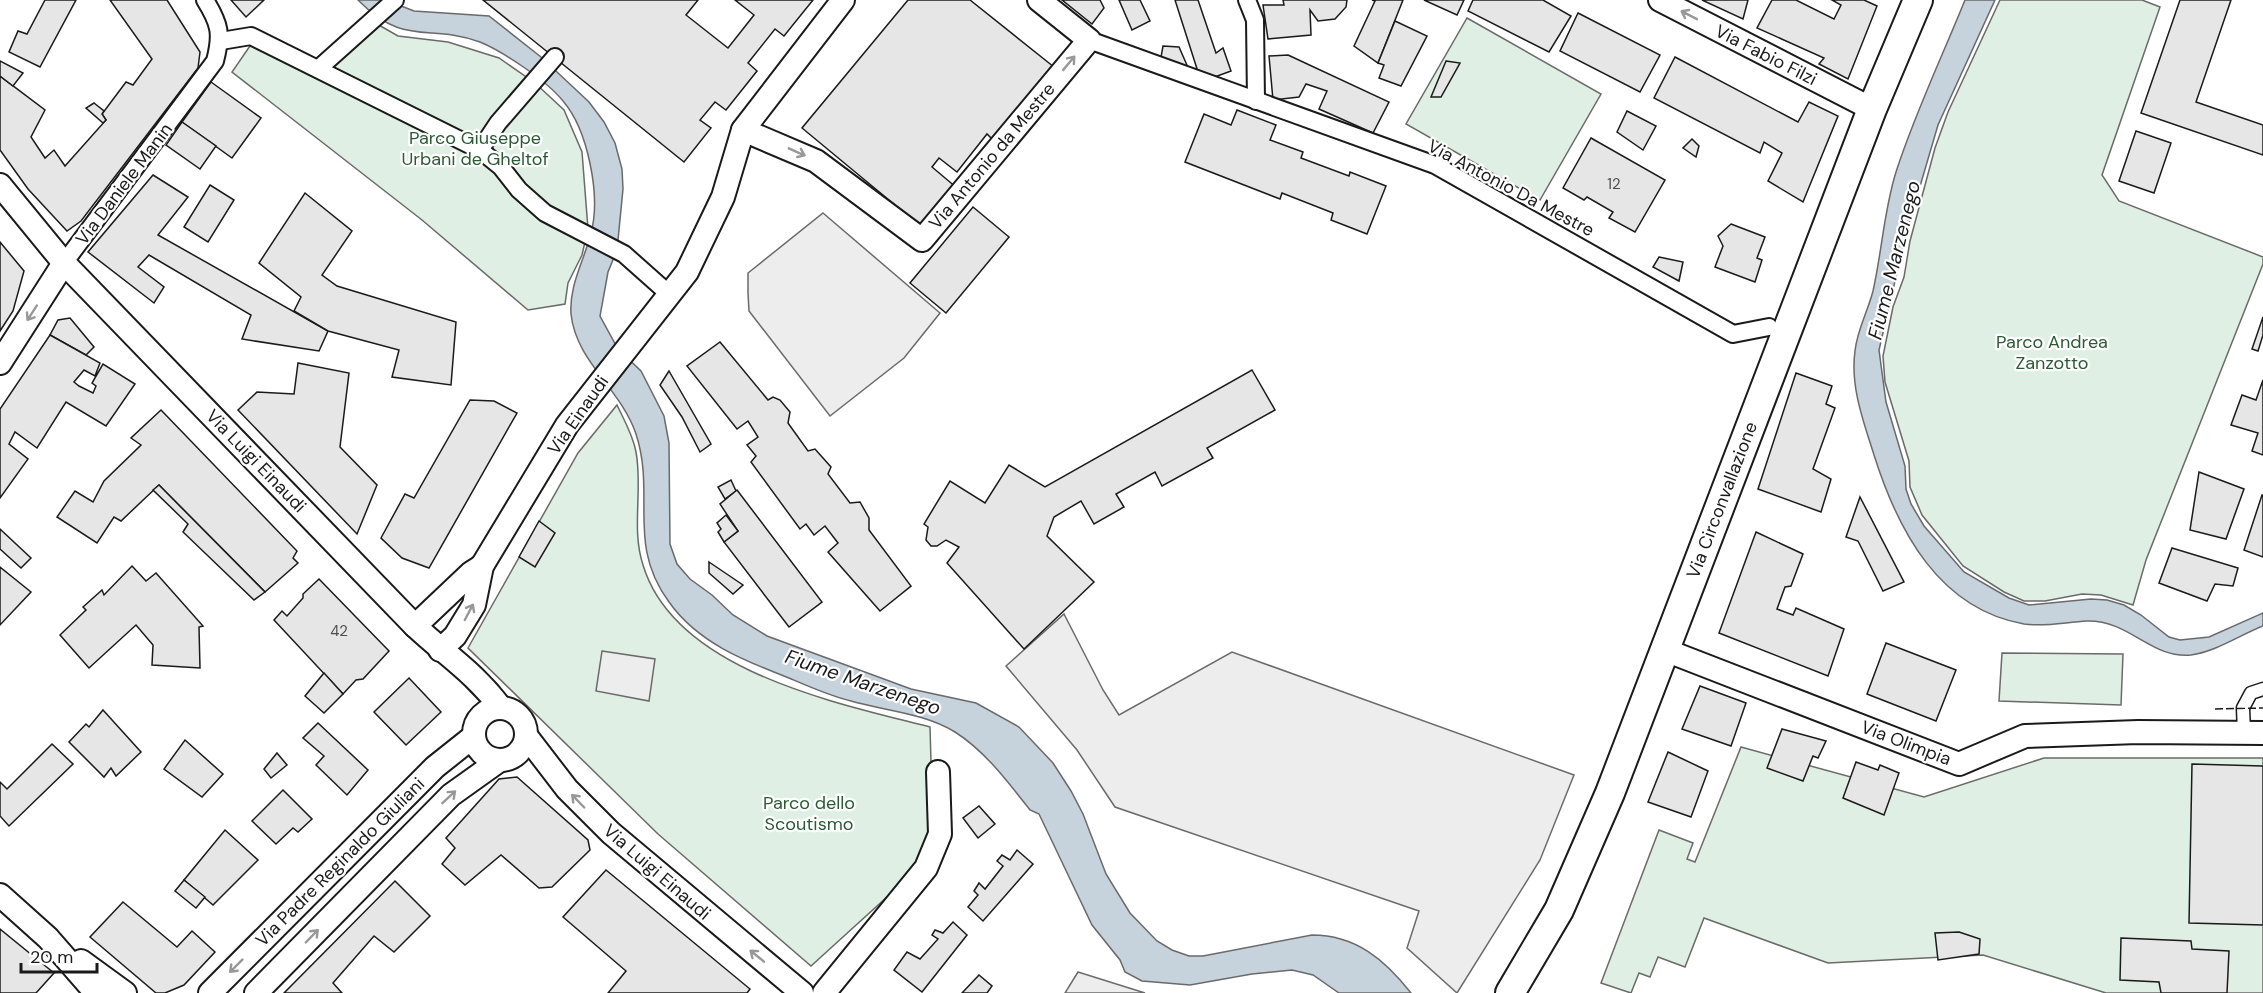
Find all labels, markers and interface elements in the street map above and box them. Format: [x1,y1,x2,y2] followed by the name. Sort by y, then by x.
[1681,9,1699,20] one-way arrow
[1711,19,1821,91] street label: Via Fabio Filzi
[1063,55,1076,71] one-way arrow
[924,78,1060,234] street label: Via Antonio da Mestre
[70,118,178,250] street label: Via Daniele Manin
[401,126,549,171] park label: Parco Giuseppe Urbani de Gheltof
[1424,134,1598,242] street label: Via Antonio Da Mestre
[787,147,805,158] one-way arrow
[1607,174,1621,194] house number: 12
[1862,178,1926,342] water label: Fiume Marzenego
[26,304,38,321] one-way arrow
[1996,330,2108,375] park label: Parco Andrea Zanzotto
[542,371,614,459] street label: Via Einaudi
[201,404,311,518] street label: Via Luigi Einaudi
[1681,418,1763,582] street label: Via Circonvallazione
[464,604,475,622] one-way arrow
[330,621,348,641] house number: 42
[782,643,944,721] water label: Fiume Marzenego
[1858,715,1954,771] street label: Via Olimpia
[250,772,430,952] street label: Via Padre Reginaldo Giuliani
[441,791,456,805] one-way arrow
[763,791,855,836] park label: Parco dello Scoutismo
[571,793,585,808] one-way arrow
[598,819,716,925] street label: Via Luigi Einaudi
[305,929,319,944] one-way arrow
[21,936,98,974] scale bar
[30,945,73,969] text: 20 m
[750,949,766,962] one-way arrow
[229,959,243,974] one-way arrow

